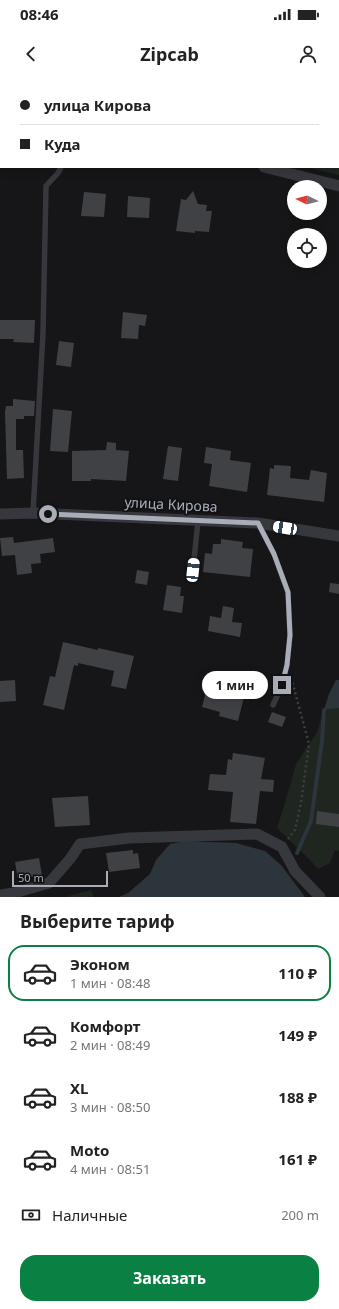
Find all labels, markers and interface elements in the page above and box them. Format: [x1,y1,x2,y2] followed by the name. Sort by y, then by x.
[20,4,59,24] text: 08:46
[140,42,199,66] text: Zipcab
[20,43,42,65] icon: back
[297,43,319,65] icon: person
[44,95,151,115] text: улица Кирова
[44,134,81,154] text: Куда
[287,180,327,220] north arrow
[287,180,327,268] map controls
[287,228,327,268] button: locate
[124,492,218,516] street label: улица Кирова
[39,505,57,523] route start
[272,520,298,536] car
[186,557,200,583] car
[202,671,268,699] callout: 1 мин
[216,676,255,694] text: 1 мин
[273,676,291,694] route end
[12,869,108,888] scale bar
[18,870,44,885] text: 50 m
[20,909,175,933] text: Выберите тариф
[70,954,130,974] text: Эконом
[22,955,58,991] icon: car
[278,963,317,983] text: 110 ₽
[70,974,150,992] text: 1 мин · 08:48
[70,1016,140,1036] text: Комфорт
[22,1017,58,1053] icon: car
[278,1025,317,1045] text: 149 ₽
[70,1036,150,1054] text: 2 мин · 08:49
[70,1078,88,1098] text: XL
[22,1079,58,1115] icon: car
[278,1087,317,1107] text: 188 ₽
[70,1098,150,1116] text: 3 мин · 08:50
[70,1140,109,1160] text: Moto
[22,1141,58,1177] icon: car
[278,1149,317,1169] text: 161 ₽
[70,1160,150,1178] text: 4 мин · 08:51
[20,1204,42,1226] icon: cash
[52,1205,127,1225] text: Наличные
[281,1206,319,1224] text: 200 m
[20,1255,319,1301] button: Заказать

